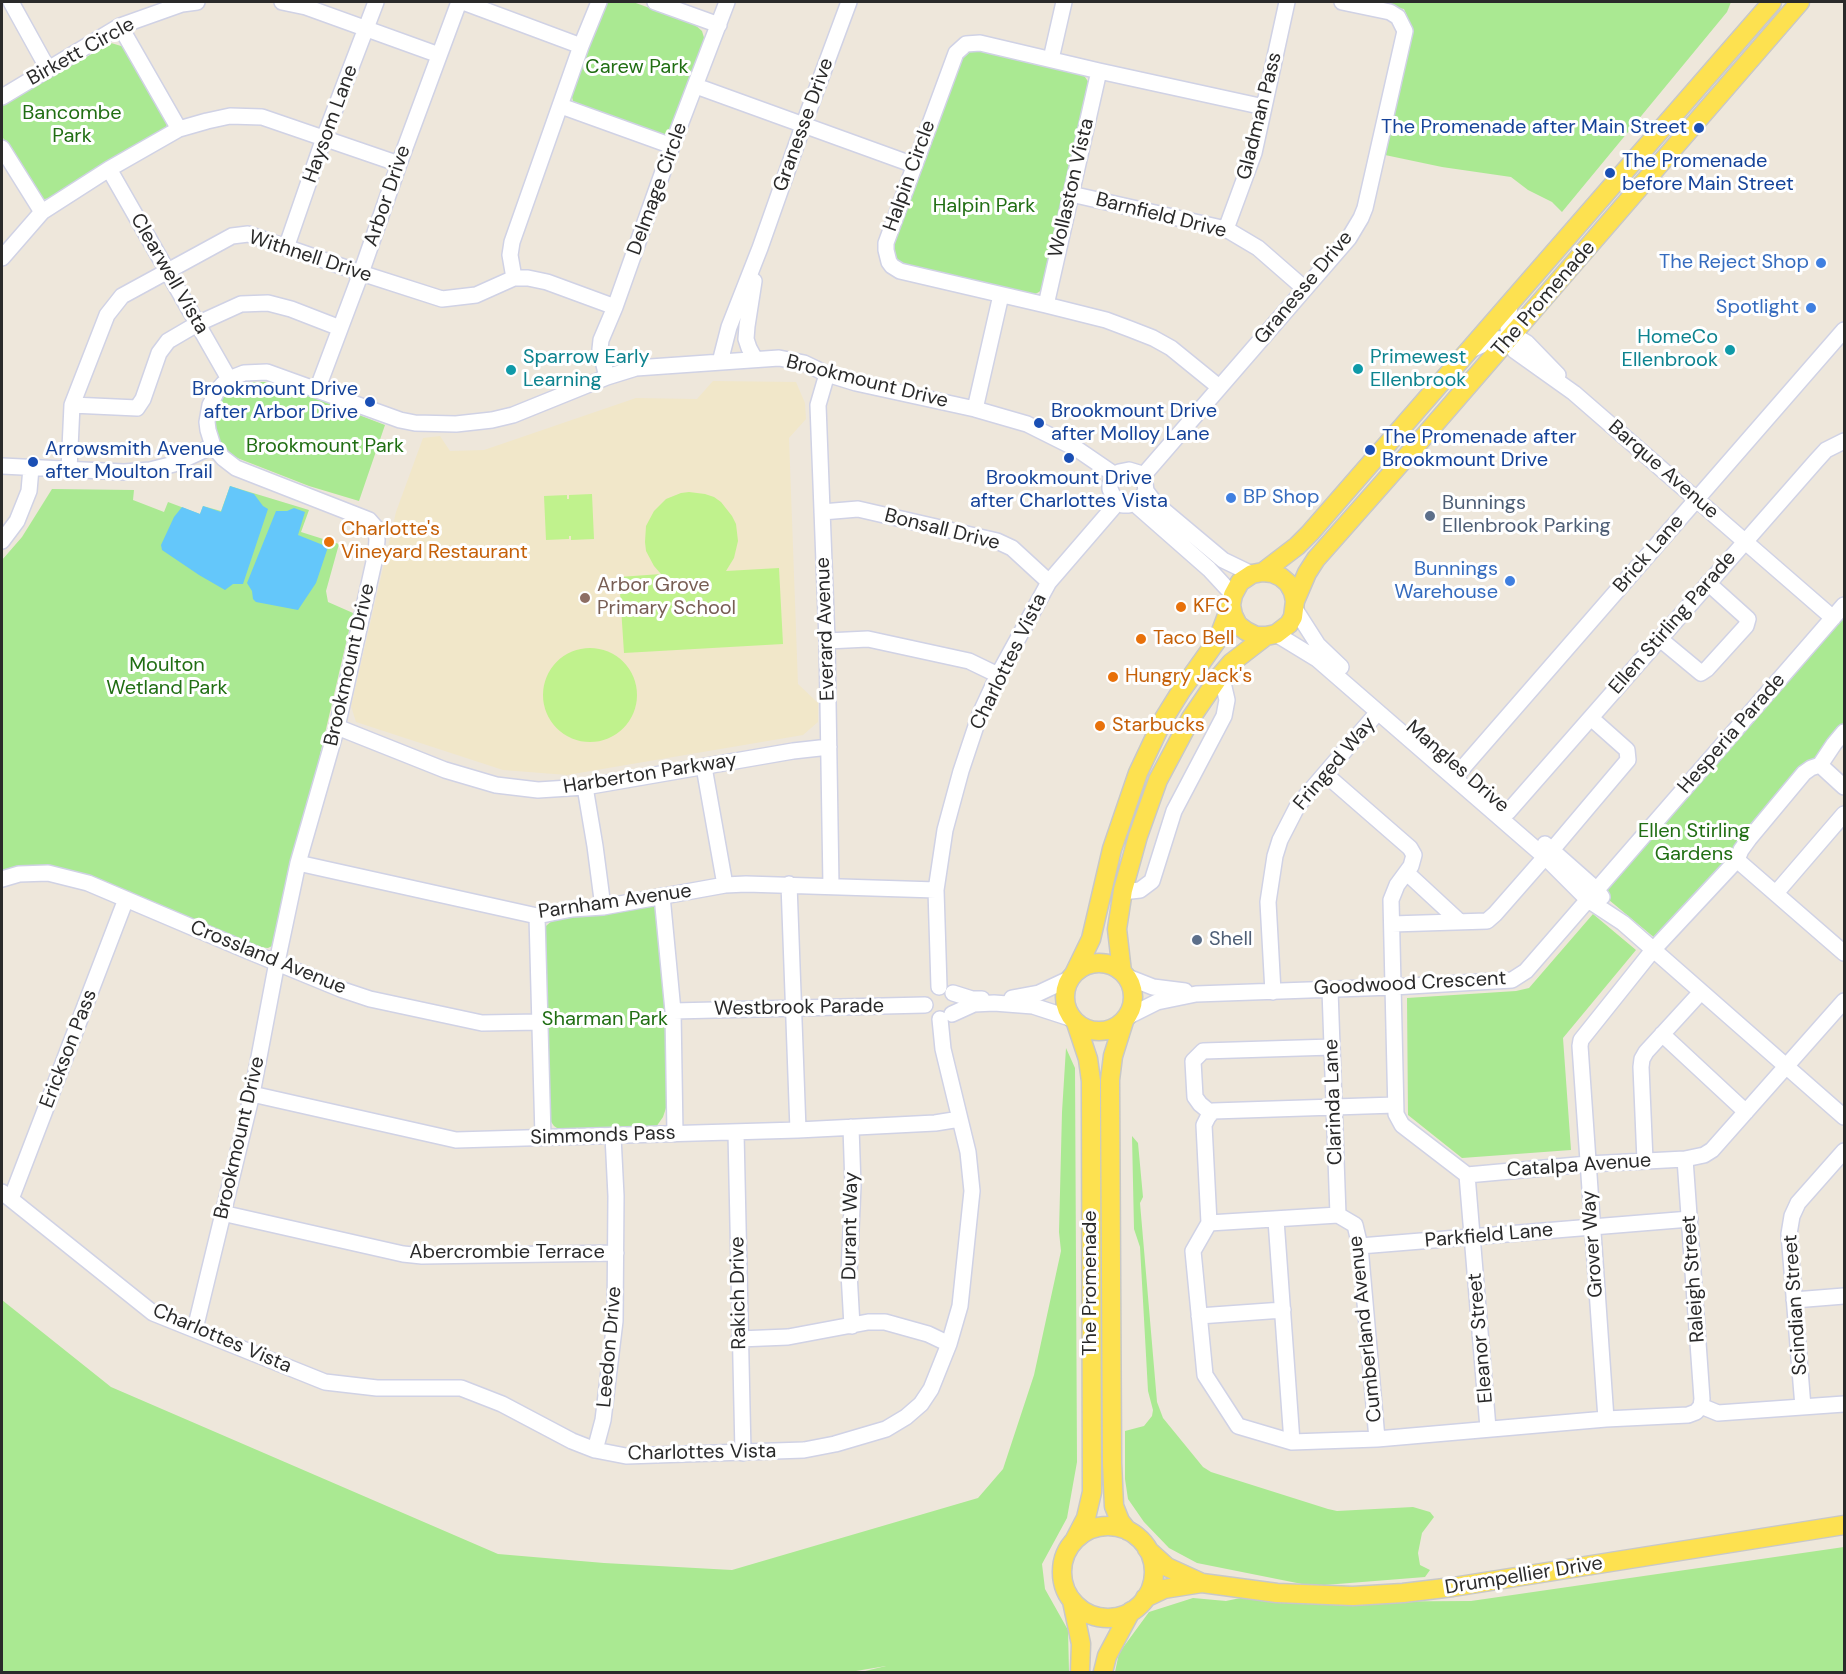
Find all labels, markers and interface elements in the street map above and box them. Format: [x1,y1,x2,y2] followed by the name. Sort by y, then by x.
[23,13,139,91] street label: Birkett Circle
[1233,50,1287,182] street label: Gladman Pass
[769,55,839,195] street label: Granesse Drive
[585,56,689,80] park label: Carew Park
[299,62,363,186] street label: Haysom Lane
[22,102,122,149] park label: Bancombe Park
[1044,116,1100,260] street label: Wollaston Vista
[1381,116,1687,140] place label: The Promenade after Main Street
[879,117,941,235] street label: Halpin Circle
[623,120,693,258] street label: Delmage Circle
[1692,121,1706,135] marker: The Promenade after Main Street
[360,142,416,250] street label: Arbor Drive
[1622,150,1794,197] place label: The Promenade before Main Street
[1603,166,1617,180] marker: The Promenade before Main Street
[1093,188,1229,244] street label: Barnfield Drive
[933,195,1035,219] park label: Halpin Park
[125,209,213,339] street label: Clearwell Vista
[245,226,375,288] street label: Withnell Drive
[1250,227,1358,349] street label: Granesse Drive
[1487,236,1601,362] street label: The Promenade
[1659,251,1809,275] place label: The Reject Shop
[1814,256,1828,270] marker: The Reject Shop
[1716,296,1799,320] place label: Spotlight
[1804,301,1818,315] marker: Spotlight
[1622,326,1718,373] place label: HomeCo Ellenbrook
[1723,343,1737,357] marker: HomeCo Ellenbrook
[523,346,650,393] place label: Sparrow Early Learning
[1370,346,1466,393] place label: Primewest Ellenbrook
[784,350,950,414] street label: Brookmount Drive
[1351,362,1365,376] marker: Primewest Ellenbrook
[504,363,518,377] marker: Sparrow Early Learning
[192,378,358,425] place label: Brookmount Drive after Arbor Drive
[363,395,377,409] marker: Brookmount Drive after Arbor Drive
[1051,400,1217,447] place label: Brookmount Drive after Molloy Lane
[1603,415,1723,525] street label: Barque Avenue
[1032,416,1046,430] marker: Brookmount Drive after Molloy Lane
[1382,426,1577,473] place label: The Promenade after Brookmount Drive
[246,435,404,459] park label: Brookmount Park
[45,438,225,485] place label: Arrowsmith Avenue after Moulton Trail
[1363,443,1377,457] marker: The Promenade after Brookmount Drive
[1062,451,1076,465] marker: Brookmount Drive after Charlottes Vista
[26,455,40,469] marker: Arrowsmith Avenue after Moulton Trail
[970,467,1168,514] place label: Brookmount Drive after Charlottes Vista
[1243,486,1319,510] place label: BP Shop
[1224,491,1238,505] marker: BP Shop
[1442,492,1611,539] place label: Bunnings Ellenbrook Parking
[882,504,1002,556] street label: Bonsall Drive
[1423,509,1437,523] marker: Bunnings Ellenbrook Parking
[1609,510,1689,598] street label: Brick Lane
[341,518,528,565] place label: Charlotte's Vineyard Restaurant
[322,535,336,549] marker: Charlotte's Vineyard Restaurant
[1604,547,1742,699] street label: Ellen Stirling Parade
[811,557,841,701] street label: Everard Avenue
[1394,558,1498,605] place label: Bunnings Warehouse
[597,574,736,621] place label: Arbor Grove Primary School
[1503,574,1517,588] marker: Bunnings Warehouse
[320,581,380,749] street label: Brookmount Drive
[966,590,1052,734] street label: Charlottes Vista
[578,591,592,605] marker: Arbor Grove Primary School
[1193,595,1230,619] place label: KFC
[1174,600,1188,614] marker: KFC
[1153,627,1235,651] place label: Taco Bell
[1134,632,1148,646] marker: Taco Bell
[106,654,228,701] park label: Moulton Wetland Park
[1125,665,1252,689] place label: Hungry Jack's
[1673,669,1791,799] street label: Hesperia Parade
[1106,670,1120,684] marker: Hungry Jack's
[1289,712,1381,816] street label: Fringed Way
[1112,714,1205,738] place label: Starbucks
[1400,716,1514,818] street label: Mangles Drive
[1093,719,1107,733] marker: Starbucks
[561,748,739,800] street label: Harberton Parkway
[1638,820,1750,867] park label: Ellen Stirling Gardens
[537,879,693,925] street label: Parnham Avenue
[187,916,349,1000] street label: Crossland Avenue
[1209,928,1252,952] place label: Shell
[1190,933,1204,947] marker: Shell
[1313,967,1507,1001] street label: Goodwood Crescent
[35,986,103,1112] street label: Erickson Pass
[714,995,884,1021] street label: Westbrook Parade
[542,1008,668,1032] park label: Sharman Park
[1320,1038,1348,1166] street label: Clarinda Lane
[210,1054,270,1222] street label: Brookmount Drive
[530,1121,676,1151] street label: Simmonds Pass
[1506,1149,1652,1183] street label: Catalpa Avenue
[838,1172,864,1280] street label: Durant Way
[1577,1189,1609,1299] street label: Grover Way
[1079,1210,1103,1356] street label: The Promenade
[1678,1214,1710,1344] street label: Raleigh Street
[1424,1218,1554,1254] street label: Parkfield Lane
[1344,1234,1388,1424] street label: Cumberland Avenue
[1779,1234,1813,1376] street label: Scindian Street
[726,1236,752,1350] street label: Rakich Drive
[409,1241,605,1265] street label: Abercrombie Terrace
[1463,1272,1499,1404] street label: Eleanor Street
[593,1285,627,1409] street label: Leedon Drive
[149,1299,295,1379] street label: Charlottes Vista
[627,1440,777,1466] street label: Charlottes Vista
[1443,1552,1605,1600] street label: Drumpellier Drive

